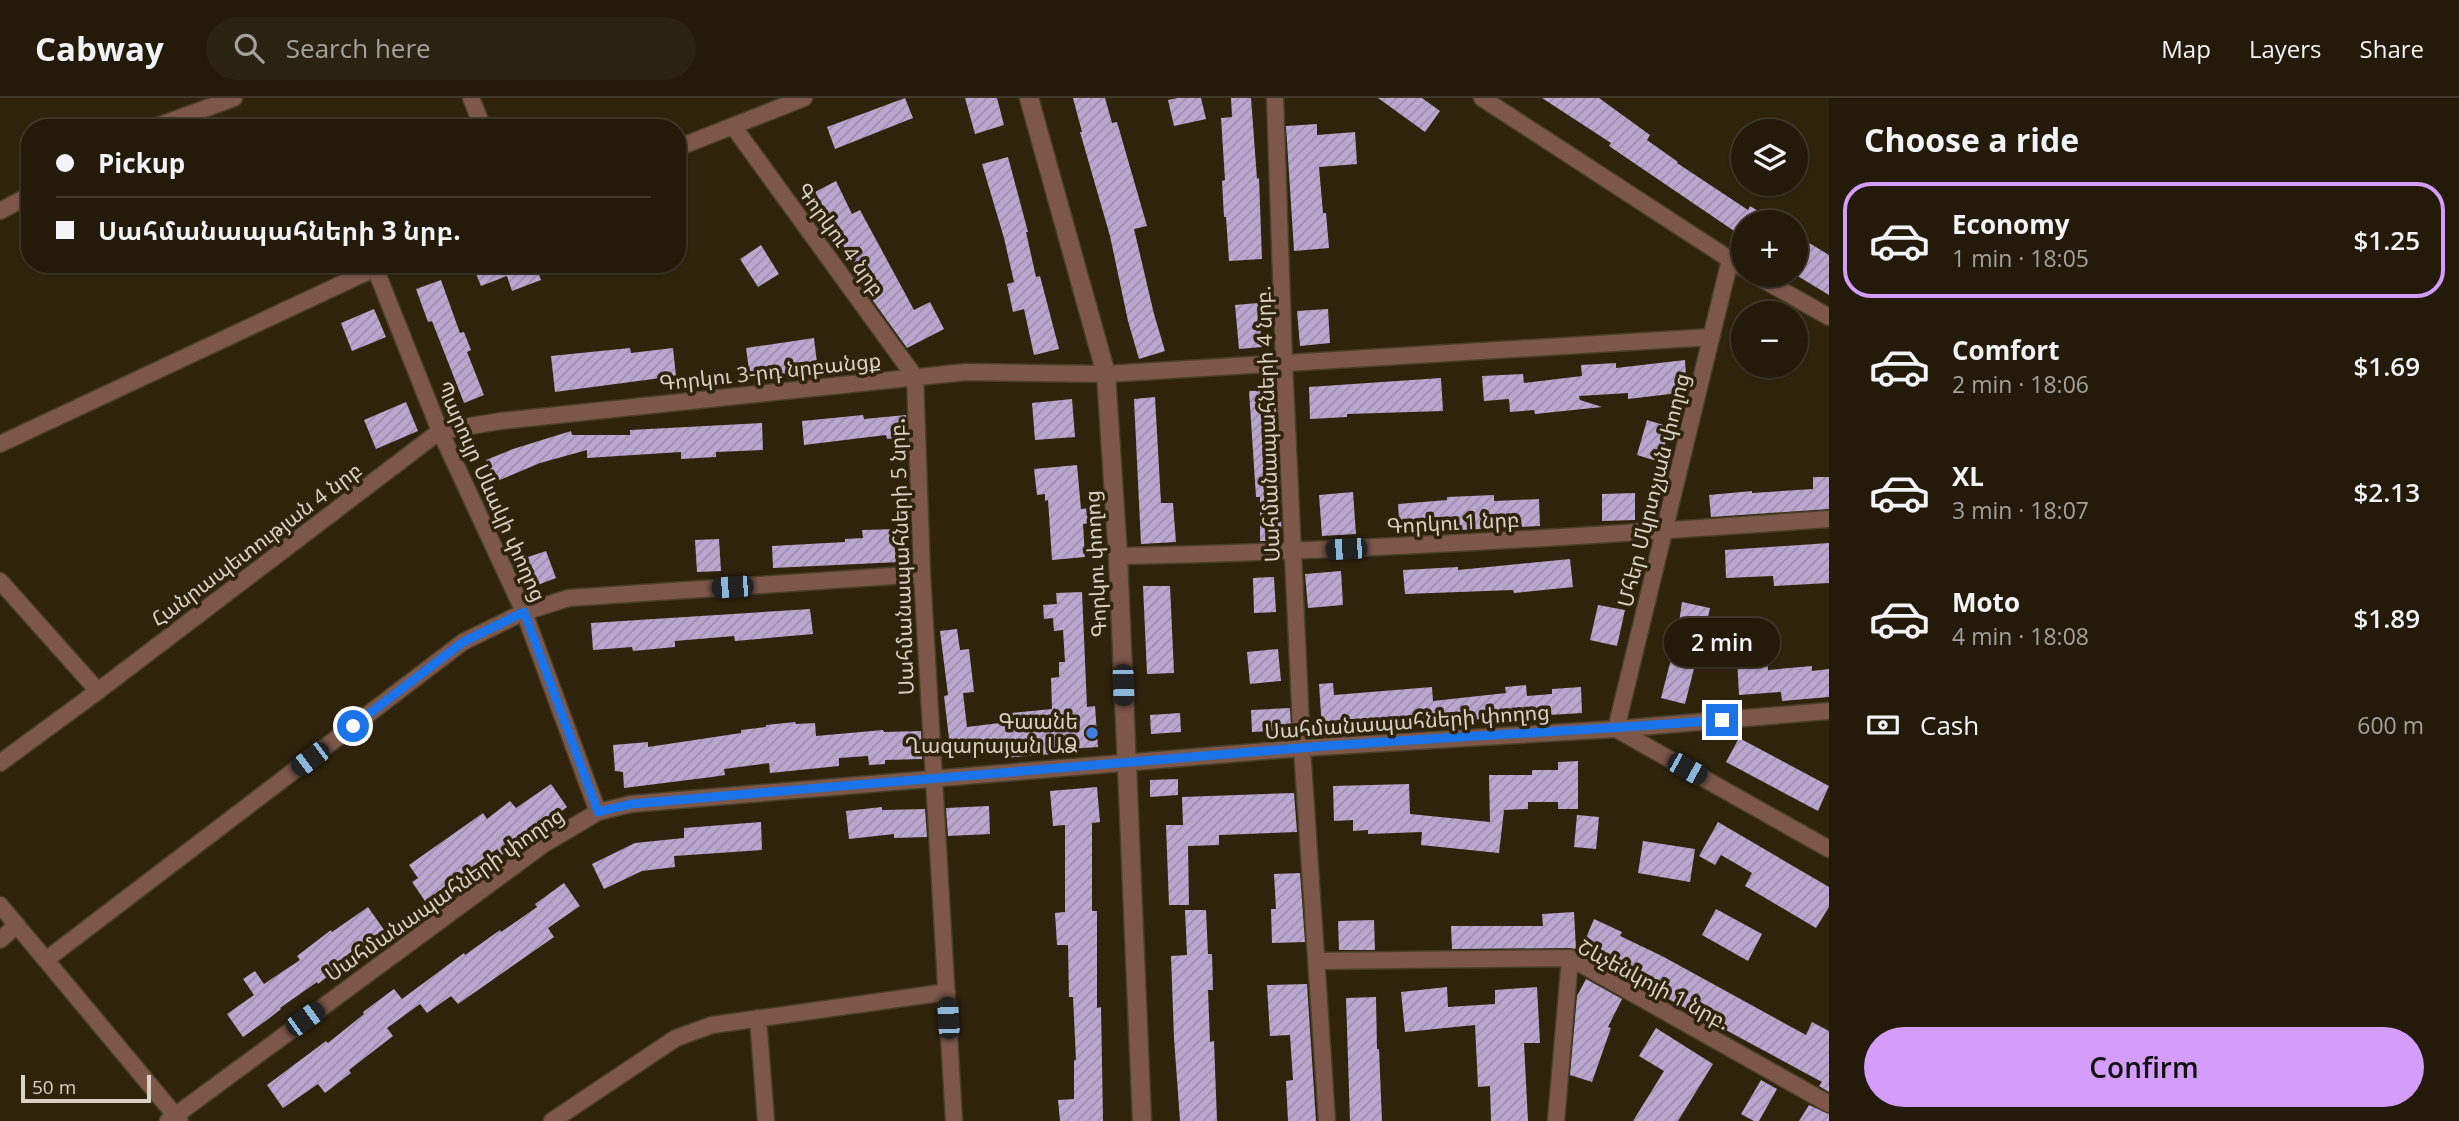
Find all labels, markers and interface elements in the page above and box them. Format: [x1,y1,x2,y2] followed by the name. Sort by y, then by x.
[206,17,696,80] search box
[35,26,164,71] text: Cabway
[230,29,268,67] icon: search
[286,30,431,66] text: Search here
[2161,32,2211,65] text: Map
[2249,32,2322,65] text: Layers
[2360,32,2424,65] text: Share
[1864,118,2079,161] text: Choose a ride
[1731,119,1808,378] map controls
[1731,119,1808,196] button: layers
[98,145,185,181] text: Pickup
[791,177,891,301] street label: Գորկու 4 նրբ
[1952,206,2070,242] text: Economy
[1868,209,1931,272] icon: car
[1731,210,1808,287] button: +
[98,212,461,248] text: Սահմանապահների 3 նրբ.
[2353,222,2420,258] text: $1.25
[1952,242,2089,274] text: 1 min · 18:05
[1248,285,1286,563] street label: Սահմանապահների 4 նրբ.
[1731,301,1808,378] button: −
[1952,332,2059,368] text: Comfort
[1868,335,1931,398] icon: car
[658,345,882,397] street label: Գորկու 3-րդ նրբանցք
[2353,348,2420,384] text: $1.69
[1952,368,2089,400] text: 2 min · 18:06
[1610,370,1696,610] street label: Մհեր Մկրտչյան փողոց
[431,376,553,606] street label: Պարույր Սևակի փողոց
[882,418,920,696] street label: Սահմանապահների 5 նրբ.
[145,455,367,633] street label: Հանրապետության 4 նրբ
[1952,458,1984,494] text: XL
[1868,461,1931,524] icon: car
[2353,474,2420,510] text: $2.13
[1077,490,1113,638] street label: Գորկու փողոց
[1952,494,2089,526] text: 3 min · 18:07
[1386,505,1520,539] street label: Գորկու 1 նրբ
[1325,537,1368,561] car
[711,575,754,599] car
[1952,584,2020,620] text: Moto
[1868,587,1931,650] icon: car
[2353,600,2420,636] text: $1.89
[1664,618,1780,668] callout: 2 min
[1952,620,2089,652] text: 4 min · 18:08
[1691,626,1753,658] text: 2 min
[1112,664,1135,706] car
[1264,697,1550,745] street label: Սահմանապահների փողոց
[1706,704,1738,736] route end
[1864,706,1902,744] icon: cash
[905,707,1078,759] place label: Գաանե Ղազարայան ԱՁ
[1920,707,1979,743] text: Cash
[2357,709,2424,741] text: 600 m
[337,710,369,742] route start
[1084,725,1100,741] marker: Գաանե Ղազարայան ԱՁ
[287,738,334,780] car
[1664,750,1711,788] car
[319,801,569,987] street label: Սահմանապահների փողոց
[1573,932,1735,1036] street label: Շևչենկոյի 1 նրբ.
[937,996,960,1040] car
[282,998,329,1040] car
[1864,1027,2424,1107] button: Confirm
[21,1072,150,1104] scale bar
[32,1074,76,1100] text: 50 m

